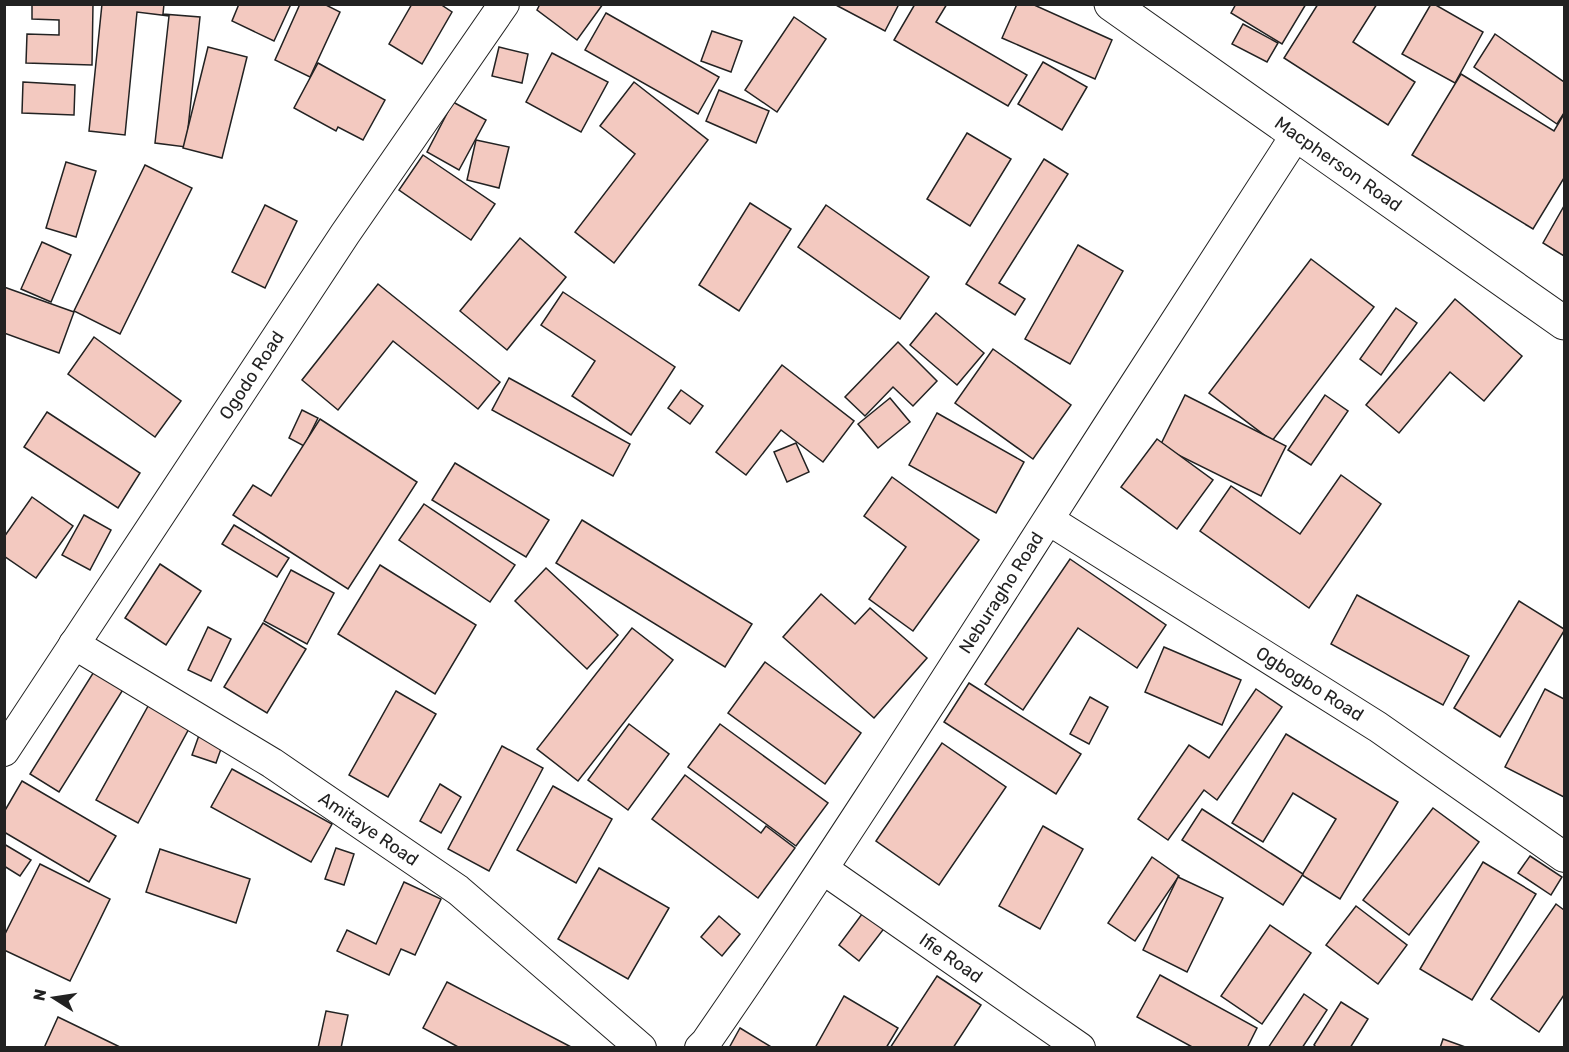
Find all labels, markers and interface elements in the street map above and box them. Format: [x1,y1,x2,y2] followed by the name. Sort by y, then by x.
[1270,112,1406,216] street label: Macpherson Road
[215,327,289,424] street label: Ogodo Road
[954,528,1048,658] street label: Neburagho Road
[1252,642,1368,726] street label: Ogbogbo Road
[314,787,423,871] street label: Amitaye Road
[915,929,987,988] street label: Ifie Road
[24,968,84,1028] north arrow
[29,987,50,1003] text: N

